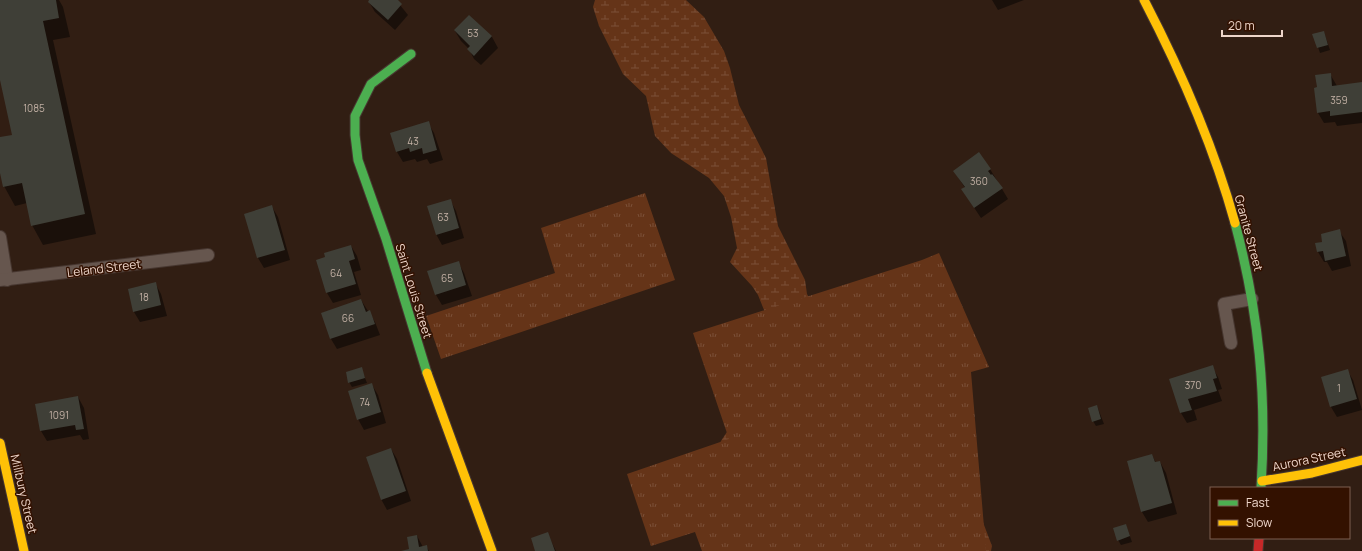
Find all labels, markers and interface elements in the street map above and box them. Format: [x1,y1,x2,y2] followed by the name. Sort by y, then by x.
[1222,12,1282,38] scale bar
[1228,17,1255,34] text: 20 m
[467,26,479,40] house number: 53
[1330,93,1348,107] house number: 359
[23,101,45,115] house number: 1085
[407,134,419,148] house number: 43
[970,174,988,188] house number: 360
[1231,193,1267,273] street label: Granite Street
[437,210,449,224] house number: 63
[391,242,437,341] street label: Saint Louis Street
[66,255,142,281] street label: Leland Street
[330,266,342,280] house number: 64
[441,271,453,285] house number: 65
[139,290,149,304] house number: 18
[342,311,354,325] house number: 66
[1185,378,1201,392] house number: 370
[1337,381,1341,395] house number: 1
[360,395,370,409] house number: 74
[49,408,69,422] house number: 1091
[1271,443,1347,475] street label: Aurora Street
[7,453,41,536] street label: Millbury Street
[1210,487,1350,539] legend
[1246,494,1270,511] text: Fast
[1246,514,1272,531] text: Slow

